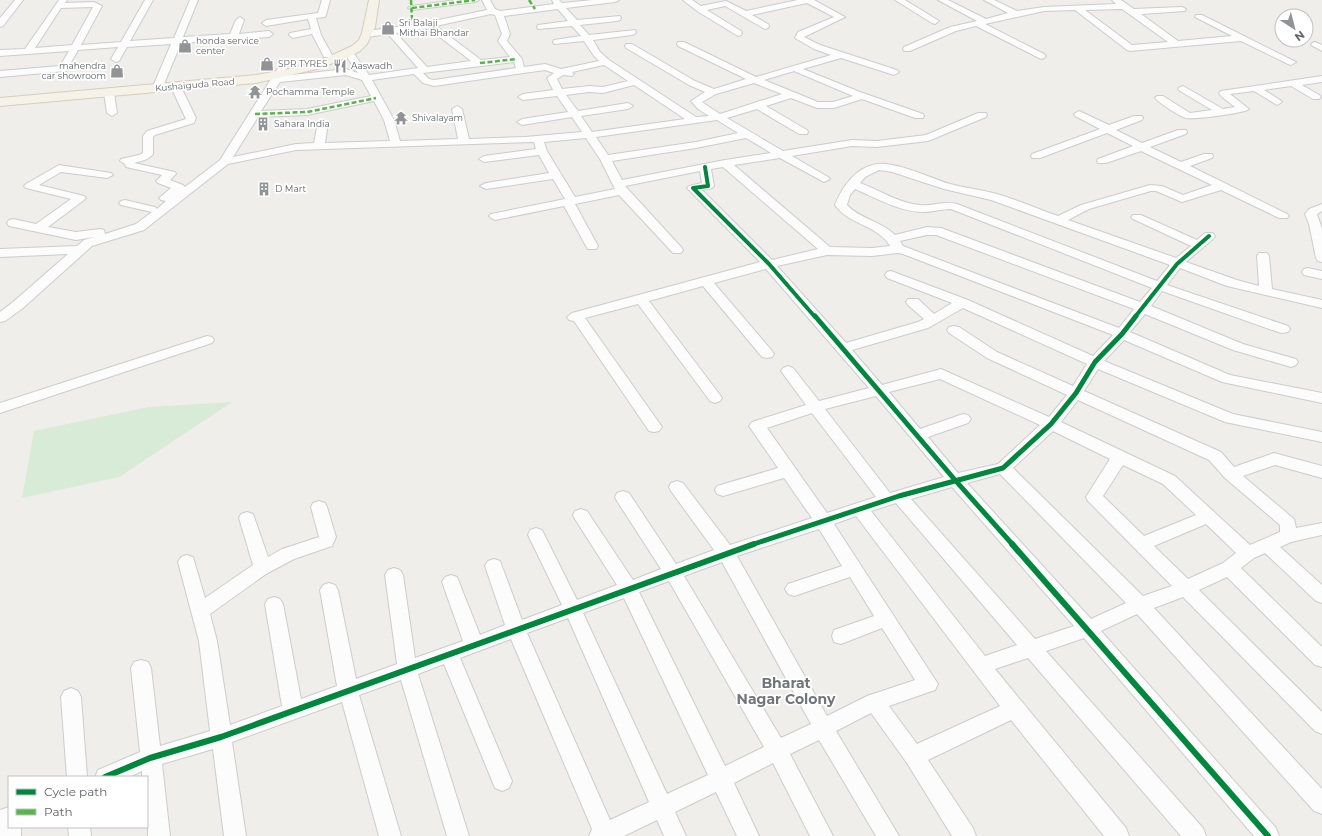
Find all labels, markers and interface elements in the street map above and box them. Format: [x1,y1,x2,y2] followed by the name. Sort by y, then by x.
[1274,8,1314,48] north arrow
[399,17,469,38] place label: Sri Balaji Mithai Bhandar
[380,20,396,36] shop icon: Sri Balaji Mithai Bhandar
[1292,28,1308,44] text: N
[196,35,259,56] place label: honda service center
[177,38,193,54] shop icon: honda service center
[259,56,275,72] shop icon: SPR TYRES
[278,58,328,69] place label: SPR TYRES
[332,58,348,74] restaurant icon: Aaswadh
[41,60,106,81] place label: mahendra car showroom
[351,60,392,71] place label: Aaswadh
[109,63,125,79] shop icon: mahendra car showroom
[155,76,235,93] street label: Kushaiguda Road
[247,84,263,100] temple icon: Pochamma Temple
[266,86,355,97] place label: Pochamma Temple
[393,110,409,126] temple icon: Shivalayam
[412,112,463,123] place label: Shivalayam
[255,116,271,132] building icon: Sahara India
[274,118,330,129] place label: Sahara India
[256,181,272,197] building icon: D Mart
[275,183,306,194] place label: D Mart
[737,674,836,708] district label: Bharat Nagar Colony
[8,776,148,828] legend
[44,784,107,799] text: Cycle path
[44,804,73,819] text: Path

